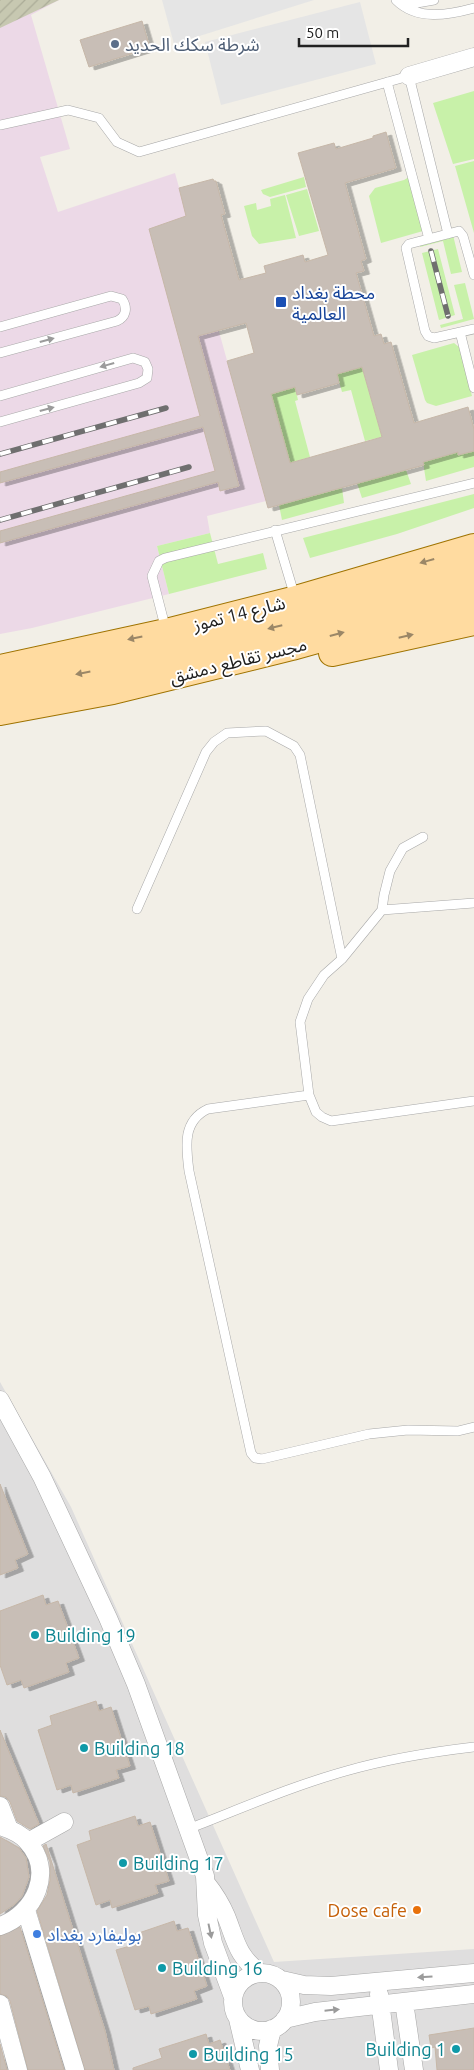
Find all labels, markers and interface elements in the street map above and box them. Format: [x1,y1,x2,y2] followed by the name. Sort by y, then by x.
[299,15,408,47] scale bar
[306,24,339,41] text: 50 m
[125,34,260,56] place label: شرطة سكك الحديد
[109,38,121,50] marker: شرطة سكك الحديد
[292,282,375,323] place label: محطة بغداد العالمية
[274,295,288,309] marker: محطة بغداد العالمية
[40,336,55,344] one-way arrow
[99,362,114,370] one-way arrow
[40,404,55,412] one-way arrow
[420,557,435,565] one-way arrow
[190,592,288,639] street label: شارع 14 تموز
[268,623,283,631] one-way arrow
[330,630,345,638] one-way arrow
[398,632,414,640] one-way arrow
[167,633,310,692] street label: مجسر تقاطع دمشق
[127,635,143,643] one-way arrow
[75,669,90,677] one-way arrow
[45,1625,136,1645] place label: Building 19
[29,1629,41,1641] marker: Building 19
[94,1738,185,1758] place label: Building 18
[78,1742,90,1754] marker: Building 18
[133,1853,224,1873] place label: Building 17
[117,1857,129,1869] marker: Building 17
[328,1900,407,1920] place label: Dose cafe
[411,1904,423,1916] marker: Dose cafe
[207,1923,215,1939] one-way arrow
[47,1924,141,1946] place label: بوليفارد بغداد
[31,1928,43,1940] marker: بوليفارد بغداد
[172,1958,263,1978] place label: Building 16
[156,1962,168,1974] marker: Building 16
[417,1974,433,1982] one-way arrow
[325,2006,341,2014] one-way arrow
[365,2039,446,2059] place label: Building 1
[450,2043,462,2055] marker: Building 1
[203,2044,294,2064] place label: Building 15
[187,2048,199,2060] marker: Building 15

